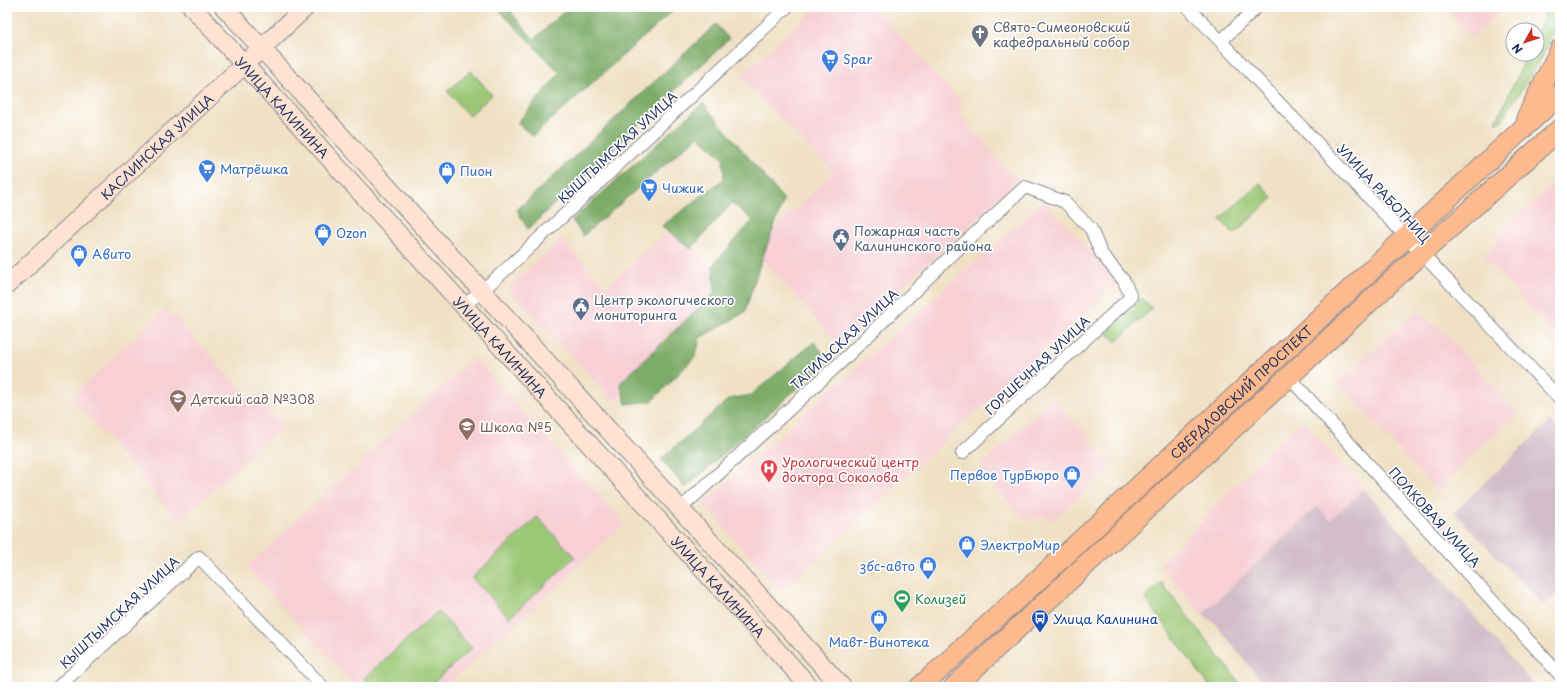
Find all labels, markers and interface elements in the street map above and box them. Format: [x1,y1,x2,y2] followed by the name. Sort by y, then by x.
[993,17,1130,51] place label: Свято-Симеоновский кафедральный собор
[1505,22,1545,62] north arrow
[970,23,990,48] church icon: Свято-Симеоновский кафедральный собор
[1507,40,1526,58] text: N
[820,48,840,73] supermarket icon: Spar
[843,49,872,68] place label: Spar
[232,52,334,162] street label: УЛИЦА КАЛИНИНА
[553,86,681,207] street label: КЫШТЫМСКАЯ УЛИЦА
[96,89,217,203] street label: КАСЛИНСКАЯ УЛИЦА
[1333,139,1435,247] street label: УЛИЦА РАБОТНИЦ
[197,158,217,183] supermarket icon: Матрёшка
[220,159,289,178] place label: Матрёшка
[437,160,457,185] shop icon: Пион
[460,161,493,180] place label: Пион
[639,177,659,202] supermarket icon: Чижик
[662,178,704,197] place label: Чижик
[854,221,993,255] place label: Пожарная часть Калининского района
[313,222,333,247] shop icon: Ozon
[336,223,367,242] place label: Ozon
[831,227,851,252] public building icon: Пожарная часть Калининского района
[69,243,89,268] shop icon: Авито
[92,244,131,263] place label: Авито
[786,284,902,394] street label: ТАГИЛЬСКАЯ УЛИЦА
[594,290,734,324] place label: Центр экологического мониторинга
[450,292,552,402] street label: УЛИЦА КАЛИНИНА
[571,296,591,321] public building icon: Центр экологического мониторинга
[980,311,1094,419] street label: ГОРШЕЧНАЯ УЛИЦА
[1165,320,1316,463] street label: СВЕРДЛОВСКИЙ ПРОСПЕКТ
[168,388,188,413] school or university icon: Детский сад №308
[190,389,315,408] place label: Детский сад №308
[457,416,477,441] school or university icon: Школа №5
[480,417,552,436] place label: Школа №5
[782,452,919,486] place label: Урологический центр доктора Соколова
[759,458,779,483] hospital icon: Урологический центр доктора Соколова
[1385,463,1485,571] street label: ПОЛКОВАЯ УЛИЦА
[1062,464,1082,489] shop icon: Первое ТурБюро
[950,465,1059,484] place label: Первое ТурБюро
[668,532,770,641] street label: УЛИЦА КАЛИНИНА
[957,534,977,559] shop icon: ЭлектроМир
[980,535,1060,554] place label: ЭлектроМир
[55,551,183,672] street label: КЫШТЫМСКАЯ УЛИЦА
[918,555,938,580] shop icon: збс-авто
[859,556,915,575] place label: збс-авто
[892,588,912,613] sports icon: Колизей
[915,589,966,608] place label: Колизей
[869,608,889,633] shop icon: Мавт-Винотека
[1030,608,1050,633] bus stop icon: Улица Калинина
[1053,609,1159,628] place label: Улица Калинина
[829,632,930,651] place label: Мавт-Винотека

